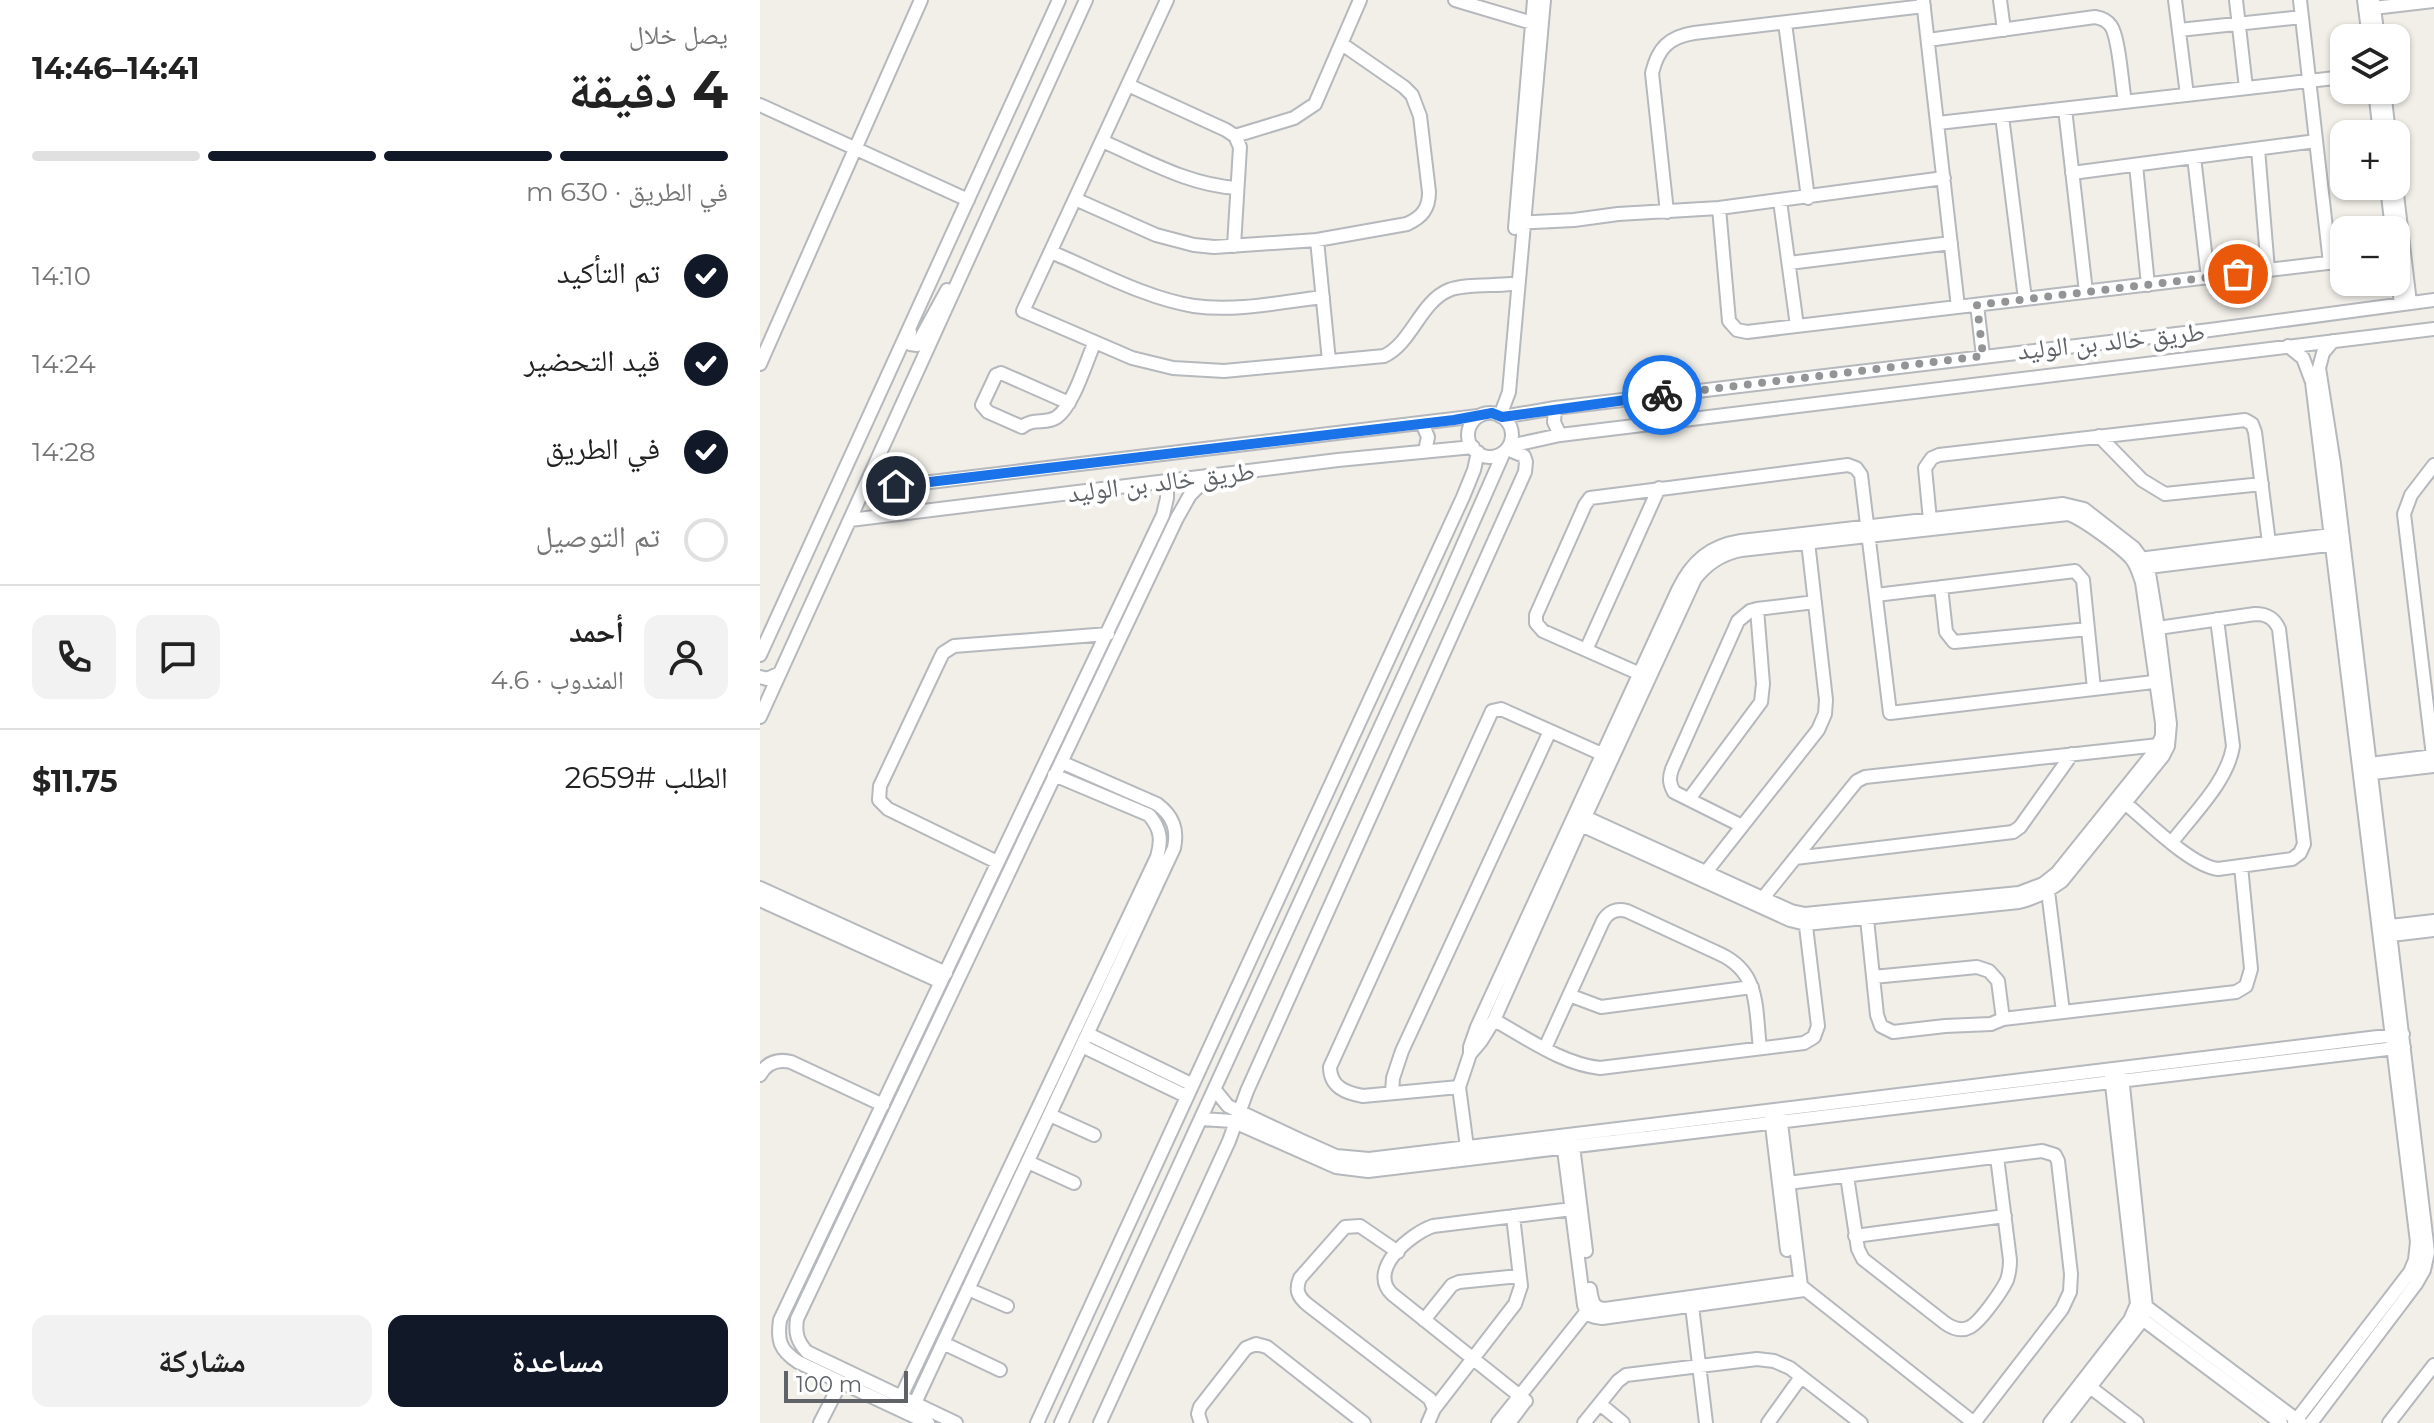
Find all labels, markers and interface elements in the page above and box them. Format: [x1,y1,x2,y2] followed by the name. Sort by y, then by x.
[629,19,728,51] text: يصل خلال
[2330,24,2410,296] map controls
[2330,24,2410,104] button: layers
[32,50,200,87] text: 14:41–14:46
[568,58,728,121] text: 4 دقيقة
[2330,120,2410,200] button: +
[526,176,728,208] text: في الطريق · 630 m
[2330,216,2410,296] button: −
[2204,240,2272,308] pin
[2216,252,2260,296] icon: bag
[557,254,660,291] text: تم التأكيد
[684,254,728,298] icon: check
[32,260,91,292] text: 14:10
[2016,315,2206,367] street label: طريق خالد بن الوليد
[524,342,660,379] text: قيد التحضير
[684,342,728,386] icon: check
[32,348,96,380] text: 14:24
[1622,355,1702,435] courier
[1640,373,1684,417] icon: bike
[545,430,660,467] text: في الطريق
[684,430,728,474] icon: check
[32,436,96,468] text: 14:28
[862,452,930,520] pin
[1066,455,1256,509] street label: طريق خالد بن الوليد
[874,464,918,508] icon: home
[536,518,660,555] text: تم التوصيل
[569,613,624,650] text: أحمد
[32,615,116,699] button: phone
[136,615,220,699] button: chat
[644,615,728,699] button: person
[490,664,624,696] text: المندوب · 4.6
[565,759,728,796] text: الطلب #2659
[32,763,118,800] text: $11.75
[32,1315,372,1407] button: مشاركة
[388,1315,728,1407] button: مساعدة
[784,1367,908,1403] scale bar
[796,1371,862,1398] text: 100 m

